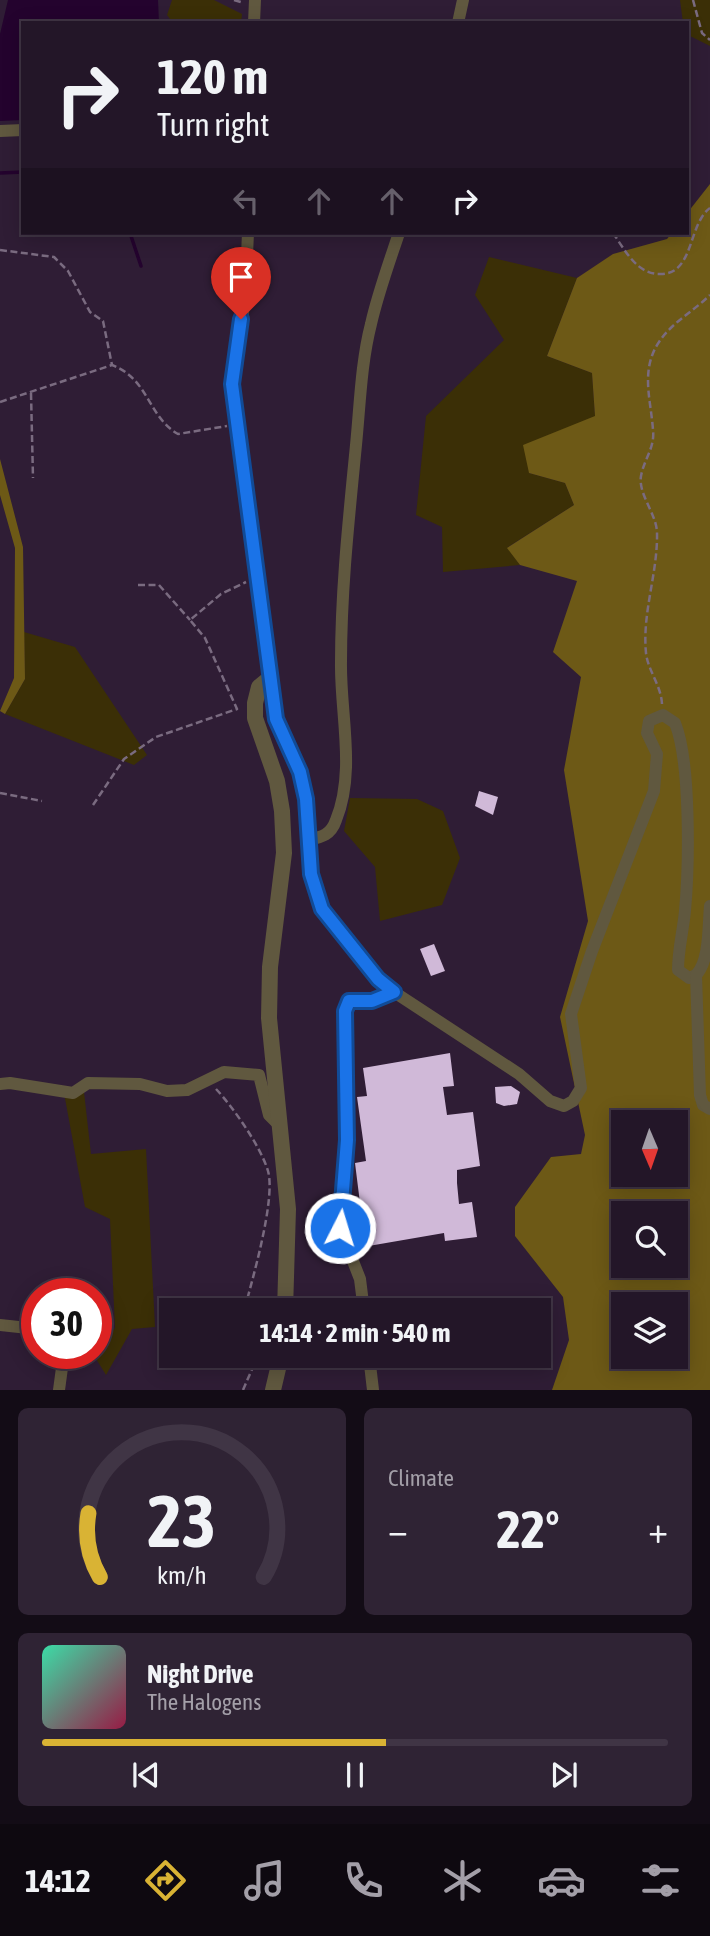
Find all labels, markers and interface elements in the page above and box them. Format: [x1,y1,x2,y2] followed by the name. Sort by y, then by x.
[157,48,268,104] text: 120 m
[42,49,133,140] icon: right
[157,106,270,143] text: Turn right
[227,182,265,220] icon: left
[300,182,338,220] icon: ahead
[373,182,411,220] icon: ahead
[446,182,484,220] icon: right
[211,247,271,319] pin
[222,258,260,296] icon: arrive
[611,1110,688,1186] north arrow
[611,1110,688,1369] map controls
[303,1191,377,1265] position arrow
[611,1201,688,1278] button: search
[21,1278,112,1369] speed limit sign: 30
[611,1292,688,1369] button: layers
[260,1318,450,1348] text: 14:14 · 2 min · 540 m
[388,1465,454,1491] text: Climate
[148,1480,216,1563] text: 23
[496,1499,560,1559] text: 22°
[388,1508,408,1551] text: −
[648,1508,668,1551] text: +
[157,1561,207,1589] text: km/h
[147,1659,254,1689] text: Night Drive
[147,1689,261,1715] text: The Halogens
[127,1756,165,1794] icon: previous
[336,1756,374,1794] icon: pause
[545,1756,583,1794] icon: next
[141,1856,190,1905] icon: directions
[240,1856,289,1905] icon: music
[339,1856,388,1905] icon: phone
[438,1856,487,1905] icon: climate
[537,1856,586,1905] icon: car
[636,1856,685,1905] icon: filters
[25,1862,91,1899] text: 14:12

